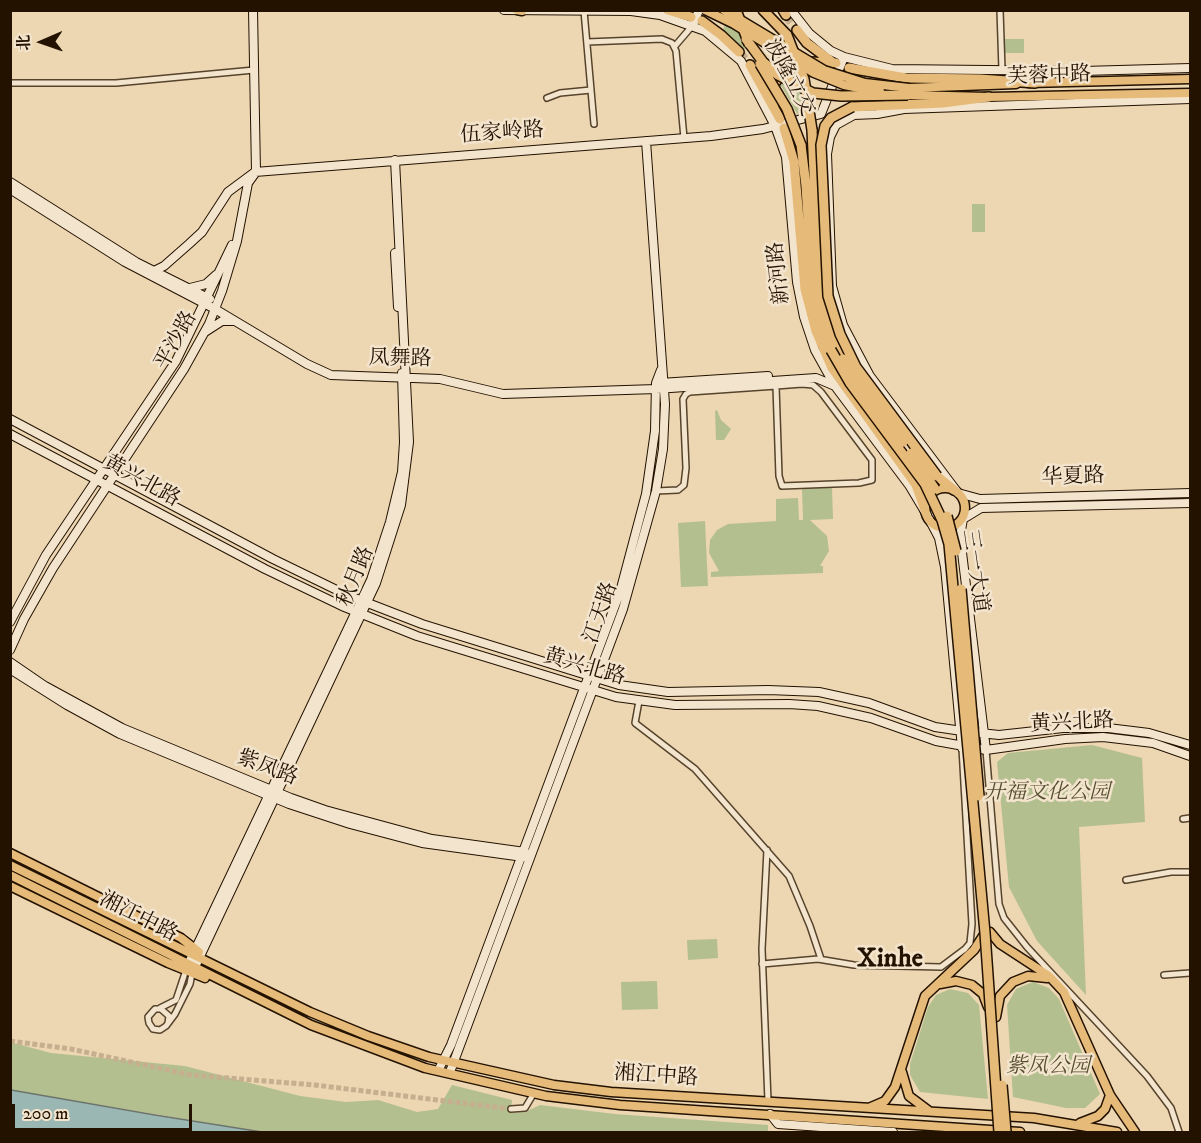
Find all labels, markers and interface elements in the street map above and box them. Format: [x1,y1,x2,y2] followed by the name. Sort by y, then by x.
[12,12,72,72] north arrow
[14,34,34,51] text: 北
[757,35,819,121] street label: 波隆立交
[1007,63,1091,91] street label: 芙蓉中路
[459,119,545,149] street label: 伍家岭路
[764,240,796,306] street label: 新河路
[151,307,203,375] street label: 平沙路
[368,347,432,373] street label: 凤舞路
[98,451,184,513] street label: 黄兴北路
[1041,464,1105,492] street label: 华夏路
[956,528,992,614] street label: 三一大道
[334,543,380,611] street label: 秋月路
[580,579,624,647] street label: 江天路
[540,644,628,692] street label: 黄兴北路
[1029,709,1115,739] street label: 黄兴北路
[233,746,301,792] street label: 紫凤路
[984,781,1110,807] park label: 开福文化公园
[95,888,181,948] street label: 湘江中路
[857,944,923,976] district label: Xinhe
[1006,1055,1090,1081] park label: 紫凤公园
[613,1062,699,1092] street label: 湘江中路
[15,1092,195,1130] scale bar
[23,1103,69,1125] text: 200 m

